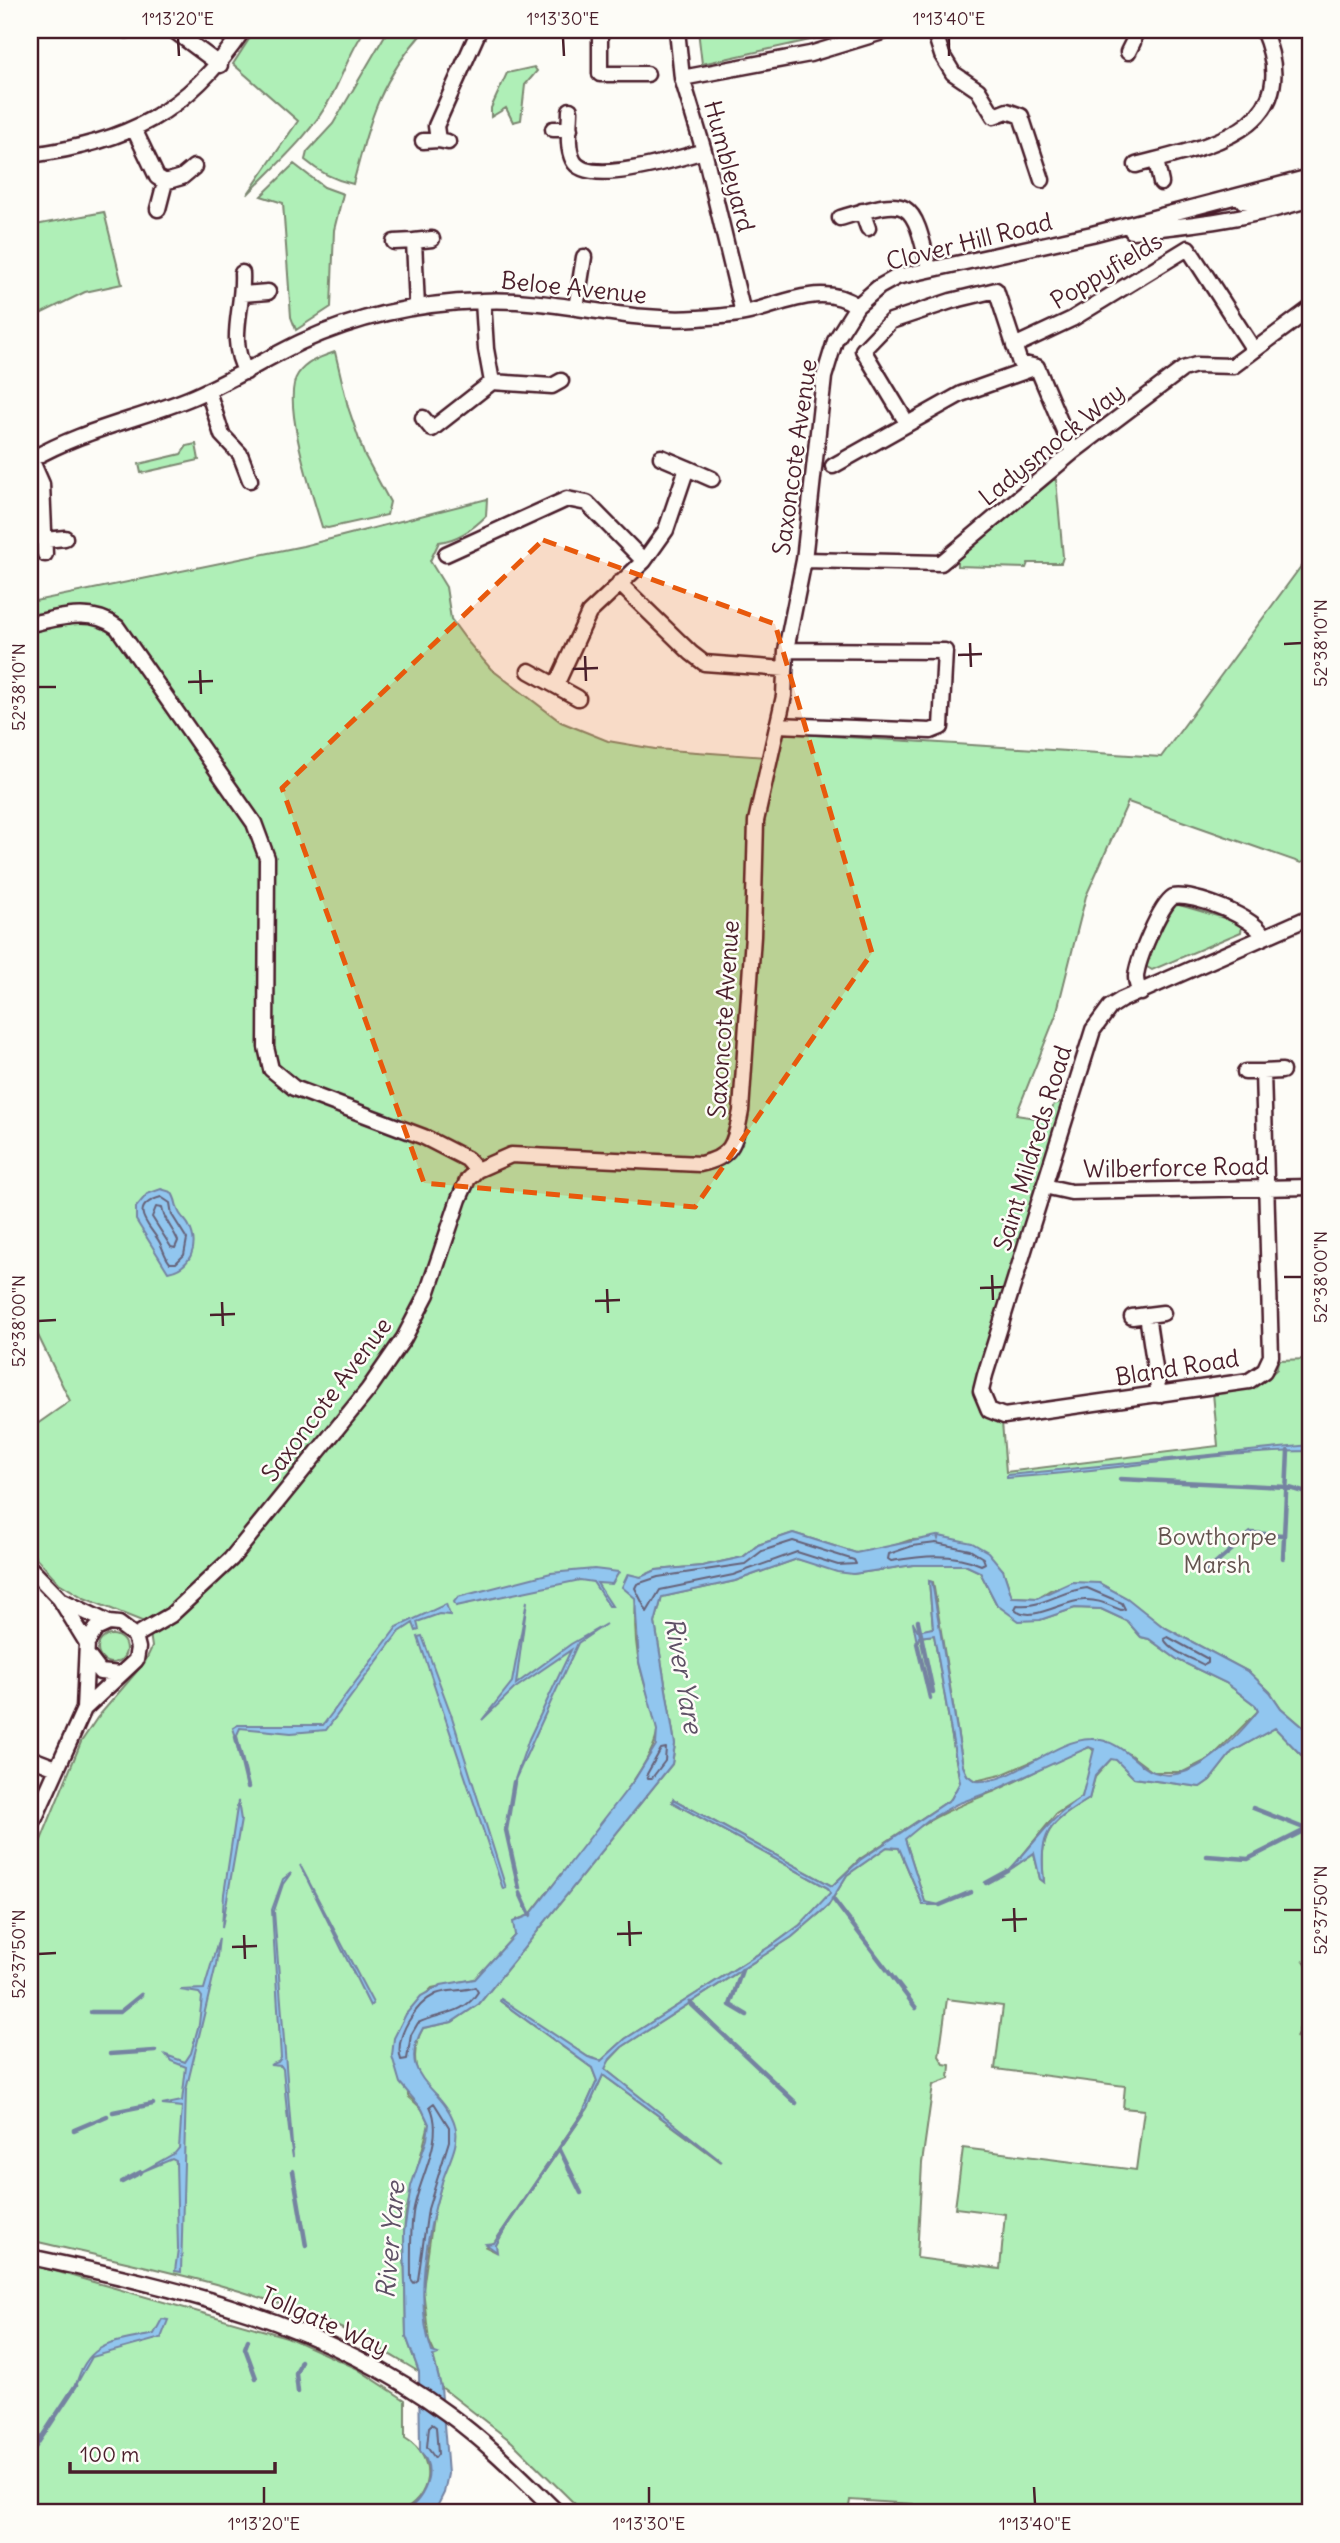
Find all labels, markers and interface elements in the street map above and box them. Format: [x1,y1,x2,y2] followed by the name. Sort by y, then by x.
[142,7,214,30] text: 1°13'20"E
[527,7,599,30] text: 1°13'30"E
[913,7,985,30] text: 1°13'40"E
[698,97,762,235] street label: Humbleyard
[883,206,1055,276] street label: Clover Hill Road
[1045,225,1167,315] street label: Poppyfields
[500,264,648,310] street label: Beloe Avenue
[765,357,823,557] street label: Saxoncote Avenue
[972,376,1130,512] street label: Ladysmock Way
[1309,599,1332,687] text: 52°38'10"N
[7,643,30,731] text: 52°38'10"N
[701,919,745,1119] street label: Saxoncote Avenue
[986,1042,1078,1254] street label: Saint Mildreds Road
[1083,1150,1269,1184] street label: Wilberforce Road
[1309,1231,1332,1323] text: 52°38'00"N
[7,1275,30,1367] text: 52°38'00"N
[254,1311,398,1487] street label: Saxoncote Avenue
[1113,1342,1241,1392] street label: Bland Road
[1157,1521,1277,1579] park label: Bowthorpe Marsh
[658,1614,711,1737] water label: River Yare
[1309,1865,1332,1955] text: 52°37'50"N
[7,1909,30,1999] text: 52°37'50"N
[368,2178,412,2300] water label: River Yare
[256,2279,394,2363] street label: Tollgate Way
[70,2431,275,2475] scale bar
[80,2441,139,2468] text: 100 m
[228,2512,300,2535] text: 1°13'20"E
[613,2512,685,2535] text: 1°13'30"E
[999,2512,1071,2535] text: 1°13'40"E

